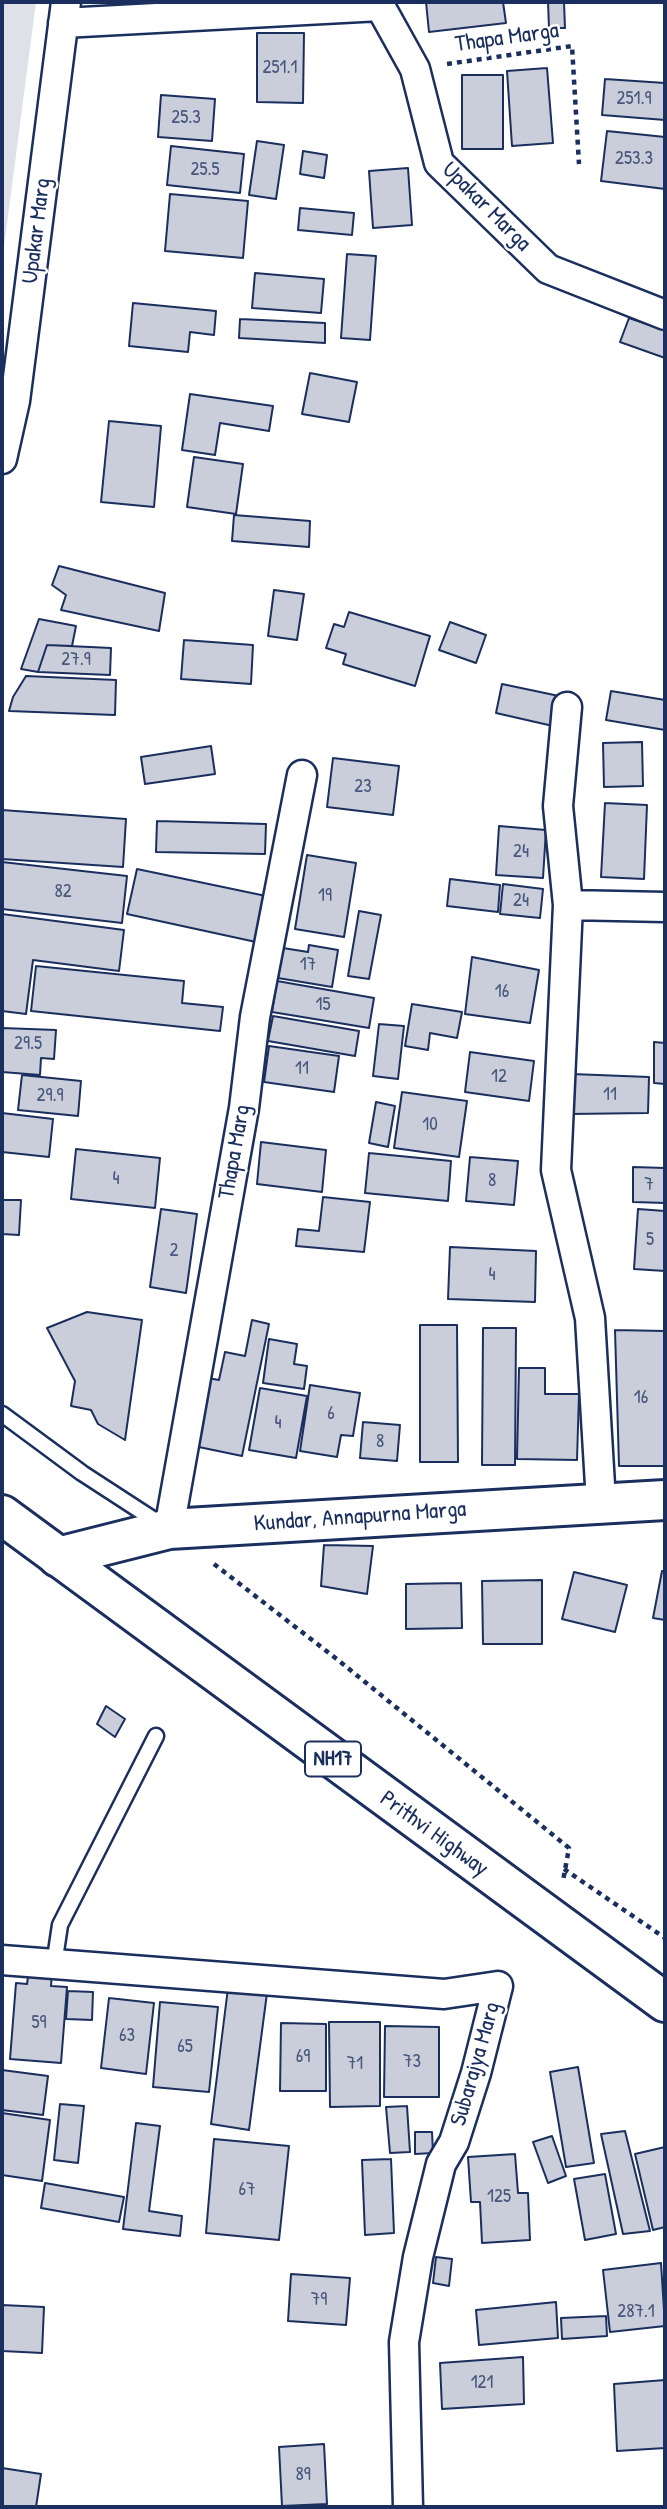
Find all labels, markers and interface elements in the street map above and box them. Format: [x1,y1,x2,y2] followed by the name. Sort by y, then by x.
[453,17,561,59] street label: Thapa Marga
[263,57,297,79] house number: 251.1
[617,88,651,110] house number: 251.9
[171,107,201,129] house number: 25.3
[615,148,653,170] house number: 253.3
[436,157,536,257] street label: Upakar Marga
[190,159,220,181] house number: 25.5
[17,177,57,285] street label: Upakar Marg
[61,649,91,671] house number: 27.9
[354,776,372,798] house number: 23
[513,841,529,863] house number: 24
[54,881,72,903] house number: 82
[318,885,332,907] house number: 19
[513,890,529,912] house number: 24
[300,954,316,976] house number: 17
[495,981,509,1003] house number: 16
[316,994,330,1016] house number: 15
[14,1033,42,1055] house number: 29.5
[295,1058,309,1080] house number: 11
[491,1066,507,1088] house number: 12
[603,1084,617,1106] house number: 11
[37,1085,63,1107] house number: 29.9
[213,1103,257,1201] street label: Thapa Marg
[422,1114,438,1136] house number: 10
[112,1168,120,1190] house number: 4
[488,1170,496,1192] house number: 8
[644,1174,654,1196] house number: 7
[646,1229,654,1251] house number: 5
[170,1240,178,1262] house number: 2
[488,1264,496,1286] house number: 4
[634,1387,648,1409] house number: 16
[327,1403,335,1425] house number: 6
[274,1412,282,1434] house number: 4
[376,1431,384,1453] house number: 8
[253,1496,467,1538] street label: Kundar, Annapurna Marga
[305,1742,361,1776] road number: NH17
[374,1785,494,1883] street label: Prithvi Highway
[445,1999,507,2129] street label: Subarajya Marg
[31,2012,47,2034] house number: 59
[119,2025,135,2047] house number: 63
[177,2036,193,2058] house number: 65
[296,2046,310,2068] house number: 69
[403,2051,421,2073] house number: 73
[347,2053,363,2075] house number: 71
[239,2179,255,2201] house number: 67
[487,2186,511,2208] house number: 125
[311,2289,327,2311] house number: 79
[617,2301,655,2323] house number: 287.1
[471,2372,493,2394] house number: 121
[295,2464,311,2486] house number: 89

